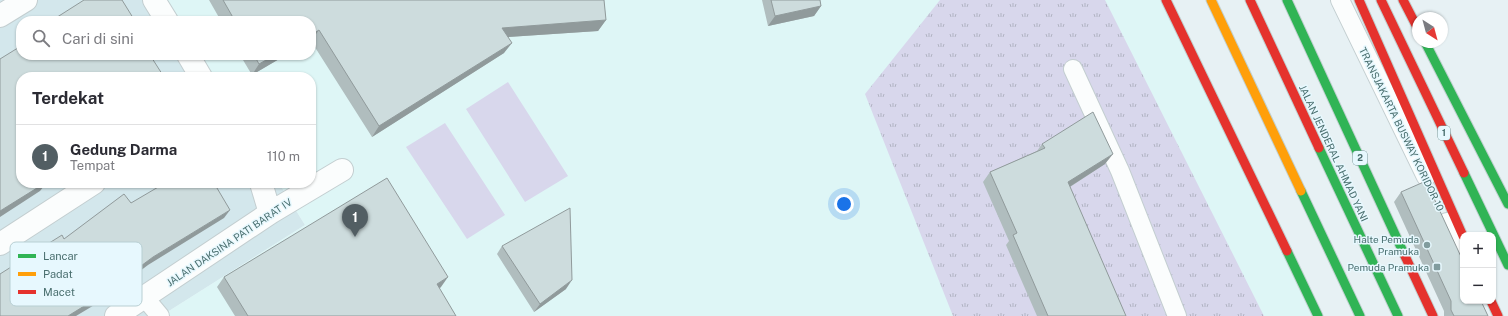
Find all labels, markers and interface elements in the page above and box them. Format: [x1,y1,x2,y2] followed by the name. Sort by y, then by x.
[1412,12,1448,48] north arrow
[16,16,316,60] search box
[30,27,52,49] icon: search
[62,30,134,47] text: Cari di sini
[1357,45,1447,213] street label: TRANSJAKARTA BUSWAY KORIDOR 10
[1297,83,1371,223] street label: JALAN JENDERAL AHMAD YANI
[32,88,104,108] text: Terdekat
[1438,126,1450,140] road number: 1
[70,141,177,158] text: Gedung Darma
[42,149,48,164] text: 1
[267,149,300,164] text: 110 m
[1353,151,1367,165] road number: 2
[70,158,115,173] text: Tempat
[834,194,854,214] your location
[164,195,294,288] street label: JALAN DAKSINA PATI BARAT IV
[342,204,368,237] pin: 1
[1460,232,1496,304] map controls
[1460,232,1496,268] button: +
[1354,233,1419,257] place label: Halte Pemuda Pramuka
[1422,240,1432,250] marker: Halte Pemuda Pramuka
[10,242,142,306] legend
[43,250,78,262] text: Lancar
[1348,261,1429,273] place label: Pemuda Pramuka
[1432,262,1442,272] marker: Pemuda Pramuka
[43,268,73,280] text: Padat
[1460,268,1496,304] button: −
[43,286,75,298] text: Macet

